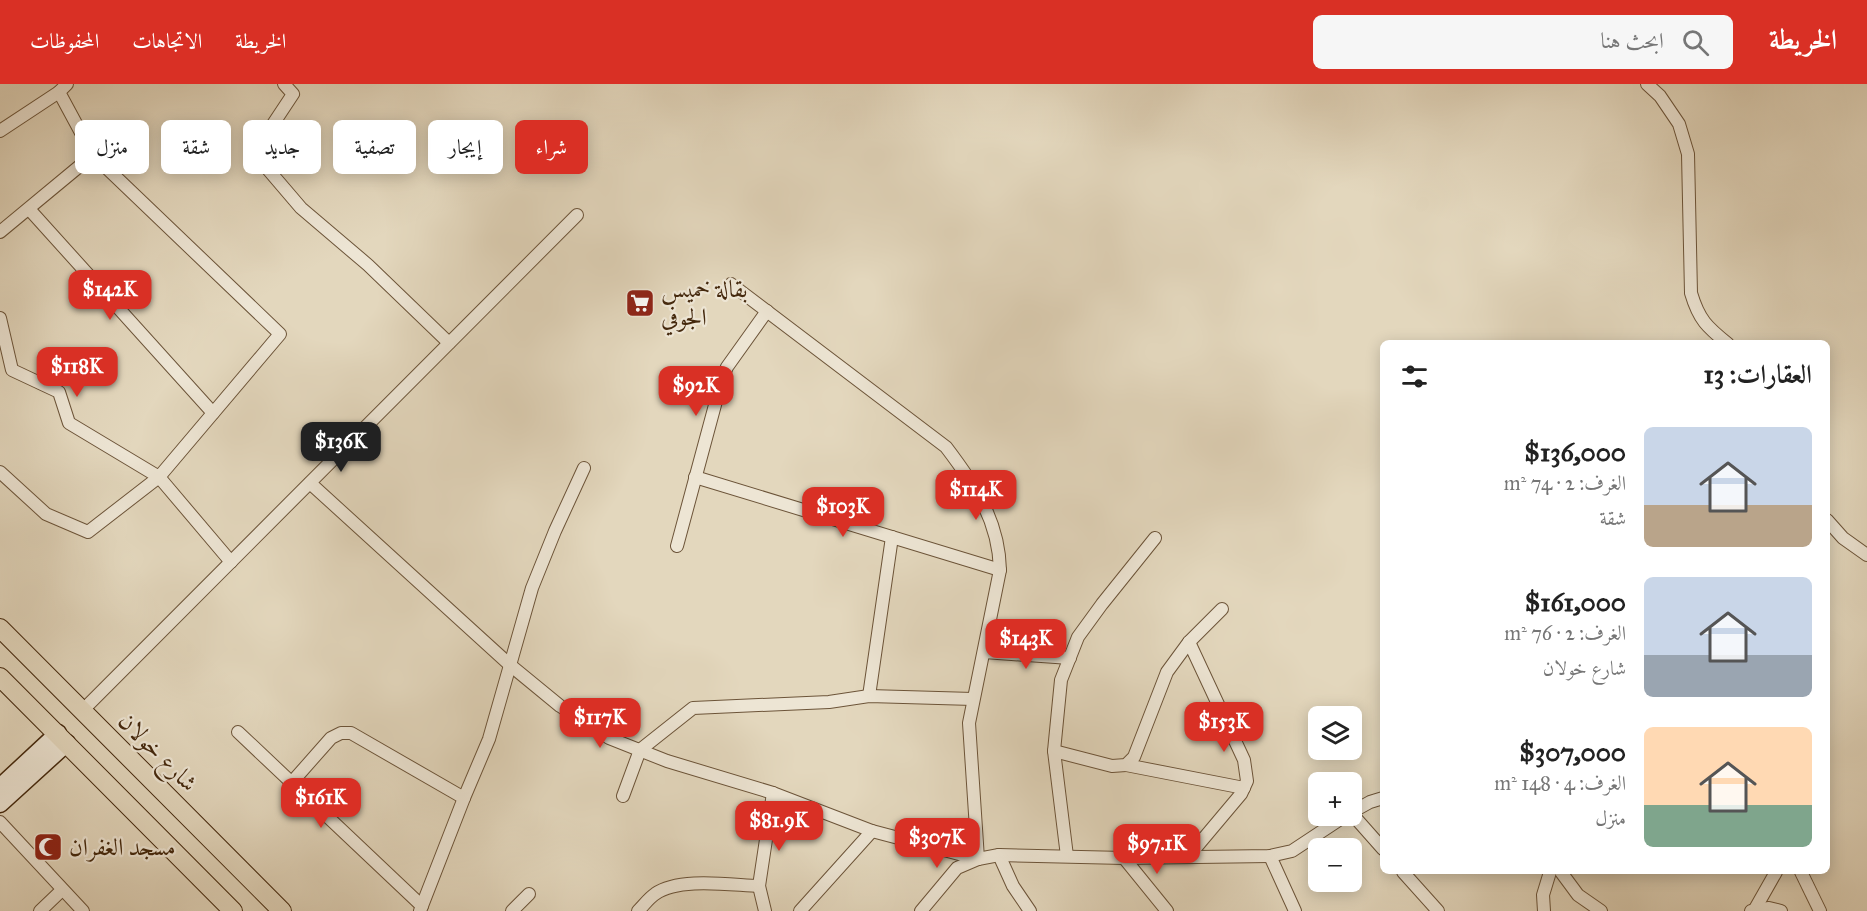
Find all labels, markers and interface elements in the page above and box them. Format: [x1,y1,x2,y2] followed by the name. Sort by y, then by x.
[1313,15,1733,69] search box
[1769,22,1837,57] text: الخريطة
[1679,26,1712,59] icon: search
[1600,27,1664,54] text: ابحث هنا
[30,28,99,54] text: المحفوظات
[132,28,202,54] text: الاتجاهات
[235,28,286,54] text: الخريطة
[75,120,149,174] chip: منزل
[161,120,231,174] chip: شقة
[243,120,321,174] chip: جديد
[333,120,416,174] chip: تصفية
[428,120,503,174] chip: إيجار
[515,120,588,174] chip: شراء
[68,270,152,321] pin: $142K
[661,274,748,336] place label: بقالة خميس الجوفي
[82,277,138,301] text: $142K
[624,287,656,319] supermarket icon: بقالة خميس الجوفي
[35,347,119,398] pin: $118K
[51,354,103,378] text: $118K
[1704,358,1812,390] text: العقارات: 13
[1398,360,1431,393] icon: filters
[660,366,732,417] pin: $92K
[673,373,719,397] text: $92K
[299,422,383,473] pin: $136K
[315,429,367,453] text: $136K
[1524,436,1626,468] text: $136,000
[1692,451,1764,523] icon: home
[934,470,1018,521] pin: $114K
[1504,471,1626,495] text: الغرف: 2 · 74 m²
[949,477,1003,501] text: $114K
[801,487,885,538] pin: $103K
[816,494,870,518] text: $103K
[1600,506,1626,530] text: شقة
[1525,586,1626,618] text: $161,000
[1692,601,1764,673] icon: home
[984,619,1068,670] pin: $143K
[1504,621,1626,645] text: الغرف: 2 · 76 m²
[999,626,1053,650] text: $143K
[1543,656,1626,680] text: شارع خولان
[558,698,642,749] pin: $117K
[1182,702,1266,753] pin: $153K
[574,705,626,729] text: $117K
[109,706,204,801] street label: شارع خولان
[1308,706,1362,892] map controls
[1308,706,1362,760] button: layers
[1198,709,1250,733] text: $153K
[1519,736,1626,768] text: $307,000
[1692,751,1764,823] icon: home
[1494,771,1626,795] text: الغرف: 4 · 148 m²
[1308,772,1362,826] button: +
[279,778,363,829] pin: $161K
[295,785,347,809] text: $161K
[730,801,828,852] pin: $81.9K
[1595,806,1626,830] text: منزل
[749,808,809,832] text: $81.9K
[895,818,979,869] pin: $307K
[1108,824,1206,875] pin: $97.1K
[909,825,965,849] text: $307K
[32,831,64,863] mosque icon: مسجد الغفران
[1127,831,1187,855] text: $97.1K
[69,832,176,862] place label: مسجد الغفران
[1308,838,1362,892] button: −

